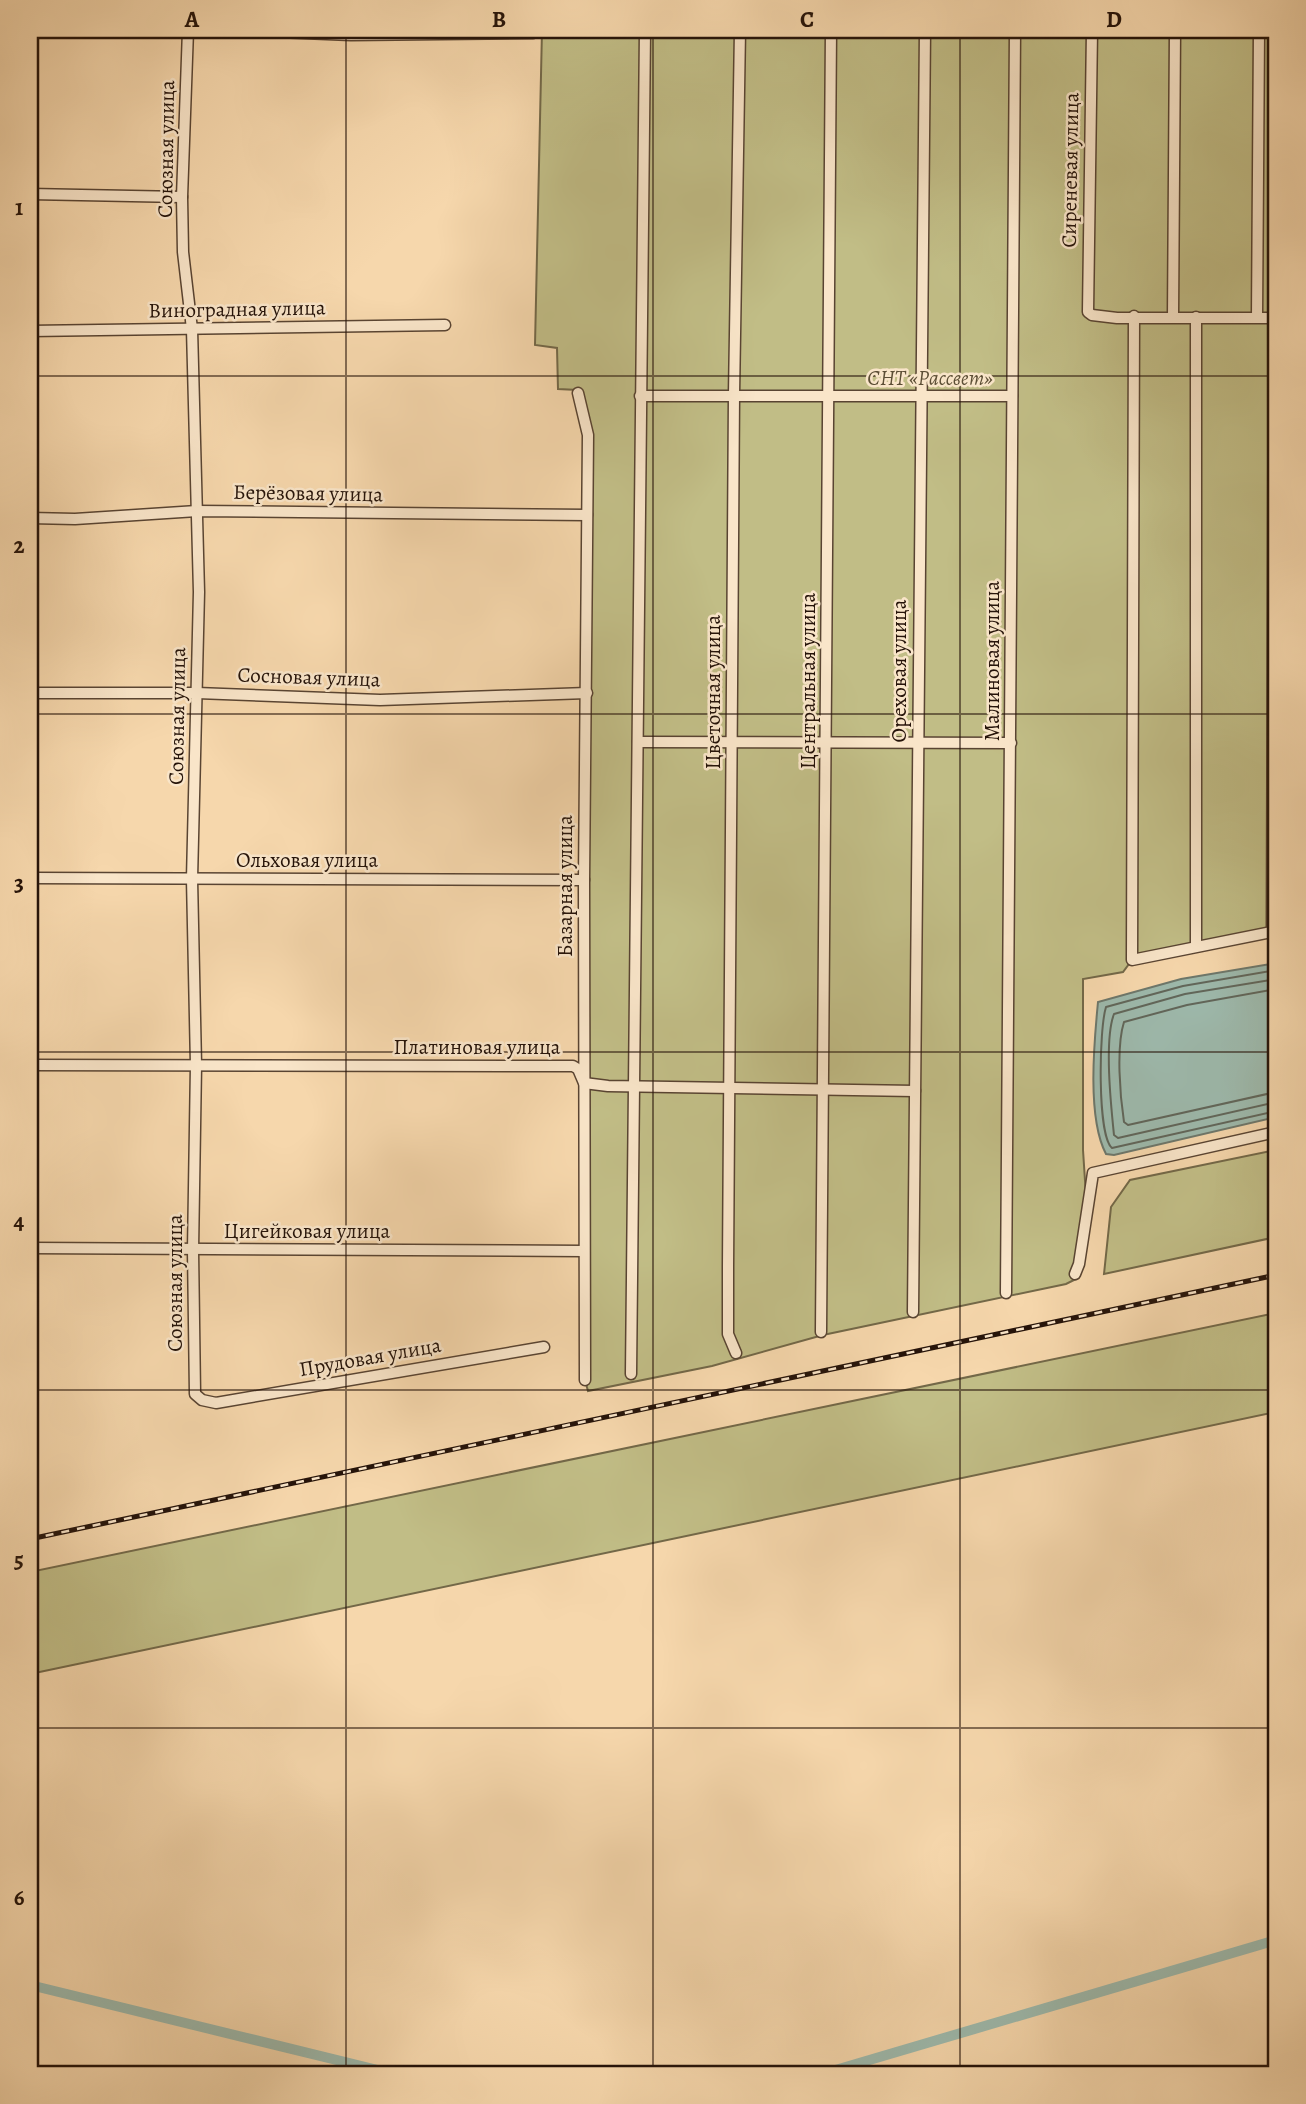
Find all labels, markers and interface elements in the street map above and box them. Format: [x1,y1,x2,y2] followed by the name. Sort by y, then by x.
[184,4,200,35] text: A
[492,4,506,35] text: B
[800,4,814,35] text: C
[1106,4,1122,35] text: D
[151,80,181,218] street label: Союзная улица
[1055,92,1085,248] street label: Сиреневая улица
[15,192,23,223] text: 1
[148,293,326,325] street label: Виноградная улица
[867,364,993,392] park label: СНТ «Рассвет»
[233,478,384,508] street label: Берёзовая улица
[13,530,25,561] text: 2
[978,580,1006,741] street label: Малиновая улица
[794,593,822,769] street label: Центральная улица
[885,599,913,742] street label: Ореховая улица
[699,615,727,769] street label: Цветочная улица
[162,647,192,785] street label: Союзная улица
[237,661,381,693] street label: Сосновая улица
[551,815,579,957] street label: Базарная улица
[236,846,378,874] street label: Ольховая улица
[14,868,24,899] text: 3
[393,1033,561,1061] street label: Платиновая улица
[14,1206,25,1237] text: 4
[161,1214,189,1352] street label: Союзная улица
[224,1217,391,1245] street label: Цигейковая улица
[297,1331,443,1383] street label: Прудовая улица
[14,1544,24,1575] text: 5
[14,1882,25,1913] text: 6

